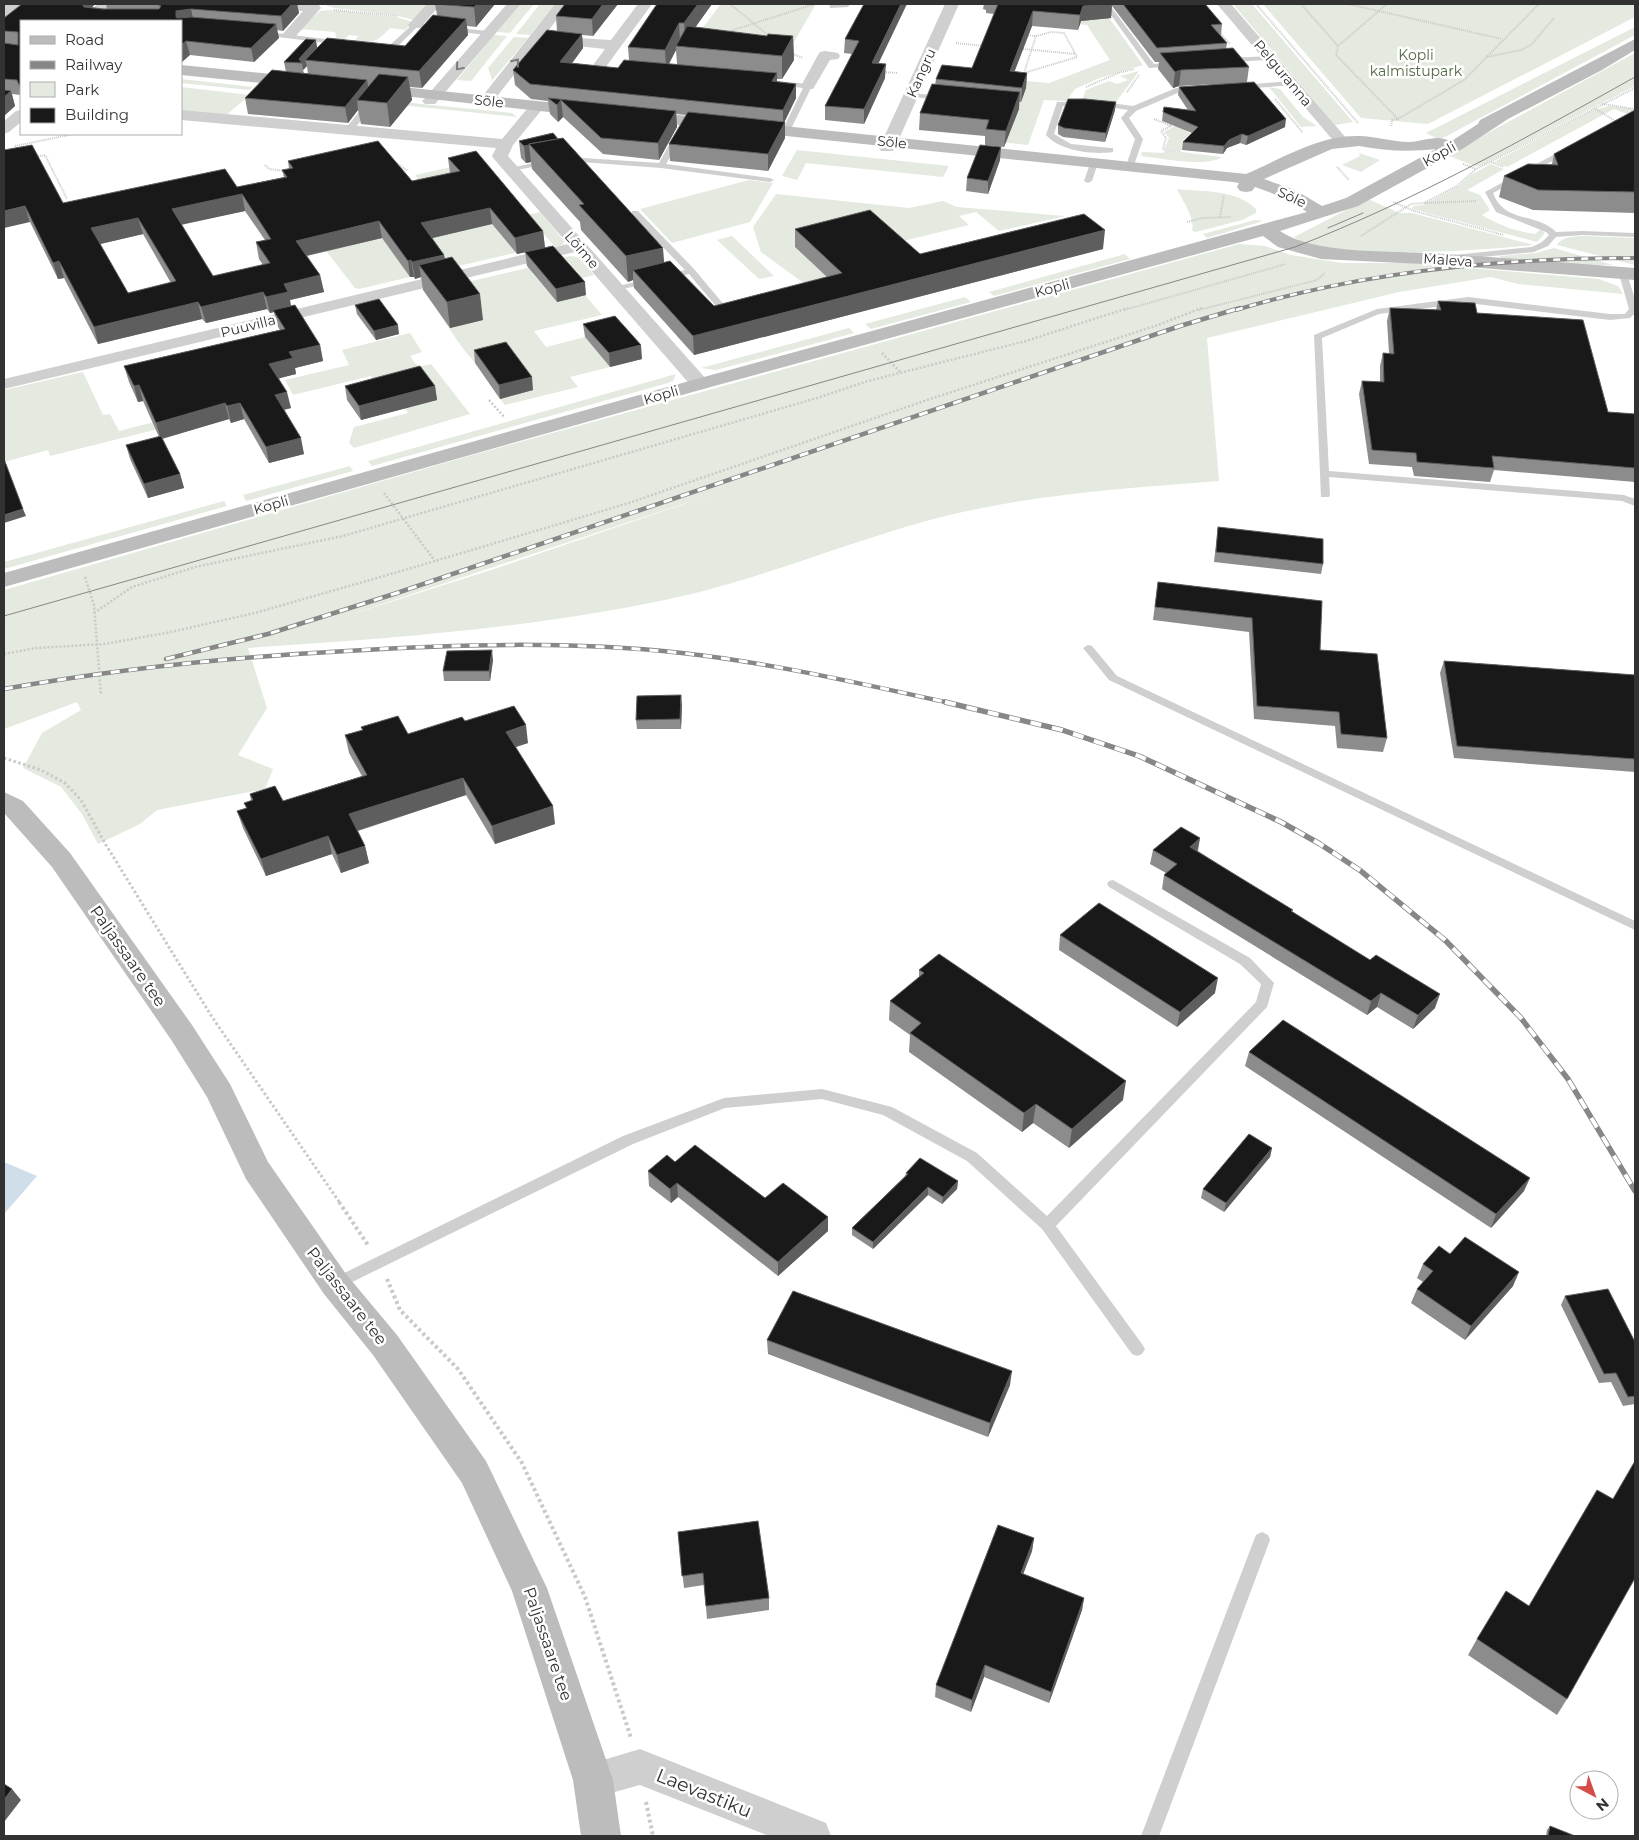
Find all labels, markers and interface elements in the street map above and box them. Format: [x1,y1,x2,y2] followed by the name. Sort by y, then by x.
[20,20,182,135] legend
[65,30,104,49] text: Road
[1250,36,1316,110] street label: Pelguranna
[902,46,940,100] street label: Kangru
[1370,46,1463,80] park label: Kopli kalmistupark
[65,55,123,74] text: Railway
[511,59,519,68] one-way arrow
[456,62,465,71] one-way arrow
[65,80,99,99] text: Park
[473,91,505,111] street label: Sõle
[65,105,129,124] text: Building
[876,132,908,152] street label: Sõle
[1419,138,1459,170] street label: Kopli
[1275,183,1309,211] street label: Sõle
[561,227,603,273] street label: Lõime
[1423,249,1473,271] street label: Maleva
[1033,275,1071,301] street label: Kopli
[219,310,277,342] street label: Puuvilla
[641,381,681,409] street label: Kopli
[251,491,291,519] street label: Kopli
[86,902,170,1010] street label: Paljassaare tee
[303,1243,391,1349] street label: Paljassaare tee
[520,1585,576,1703] street label: Paljassaare tee
[653,1763,755,1823] street label: Laevastiku
[1569,1770,1619,1820] north arrow
[1592,1794,1613,1815] text: N

